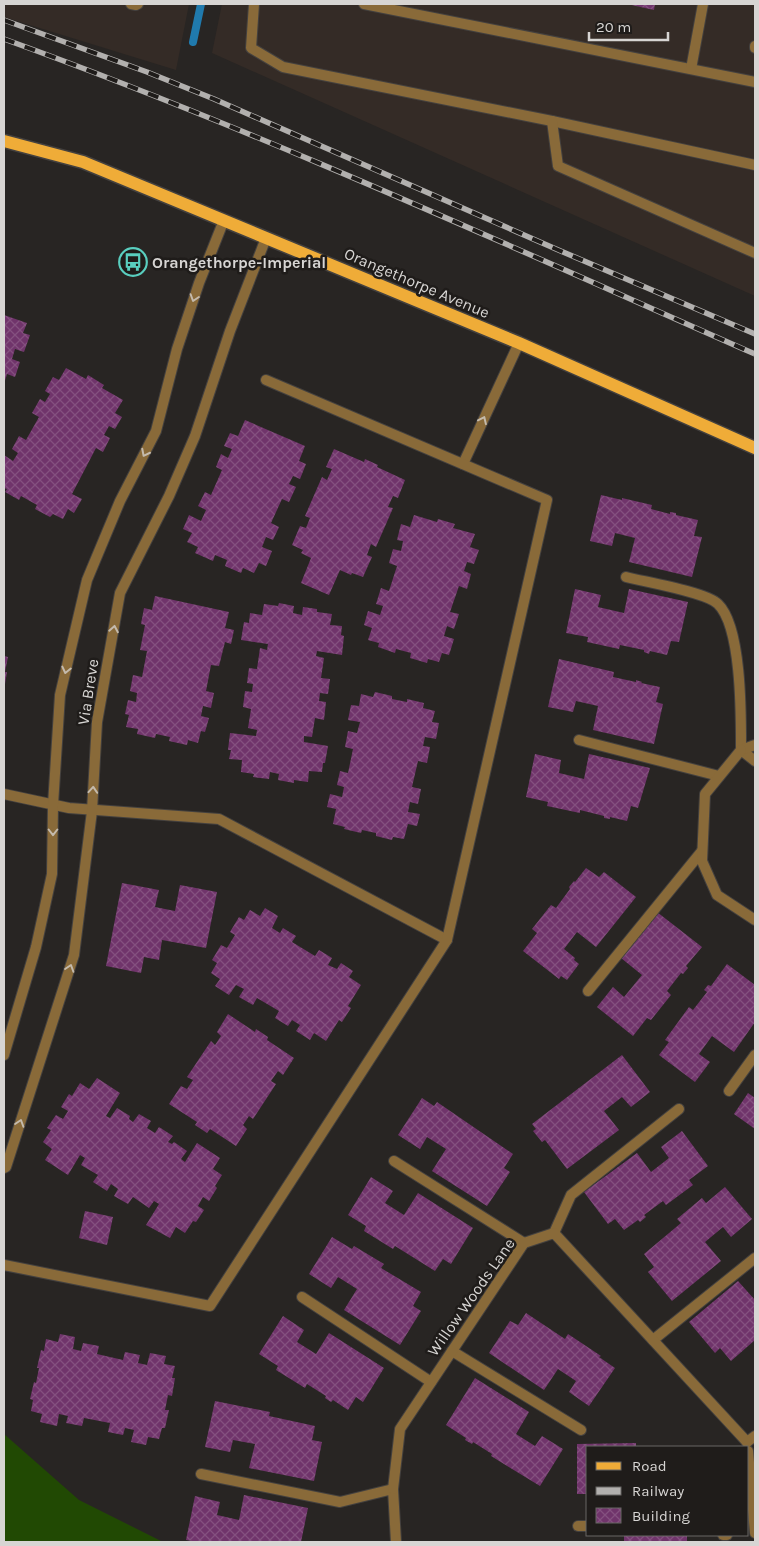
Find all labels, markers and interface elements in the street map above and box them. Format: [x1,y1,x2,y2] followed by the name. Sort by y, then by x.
[589,10,668,42] scale bar
[596,18,631,36] text: 20 m
[341,244,493,322] street label: Orangethorpe Avenue
[118,247,148,277] bus stop icon: Orangethorpe-Imperial
[152,253,326,272] place label: Orangethorpe-Imperial
[190,294,200,302] one-way arrow
[477,416,488,425] one-way arrow
[141,448,151,457] one-way arrow
[108,625,118,633] one-way arrow
[73,658,103,726] street label: Via Breve
[61,666,72,675] one-way arrow
[87,786,98,794] one-way arrow
[48,828,58,836] one-way arrow
[64,965,74,973] one-way arrow
[14,1119,24,1128] one-way arrow
[423,1234,519,1360] street label: Willow Woods Lane
[586,1446,749,1536] legend
[632,1457,667,1475] text: Road
[632,1482,684,1500] text: Railway
[632,1507,690,1525] text: Building

